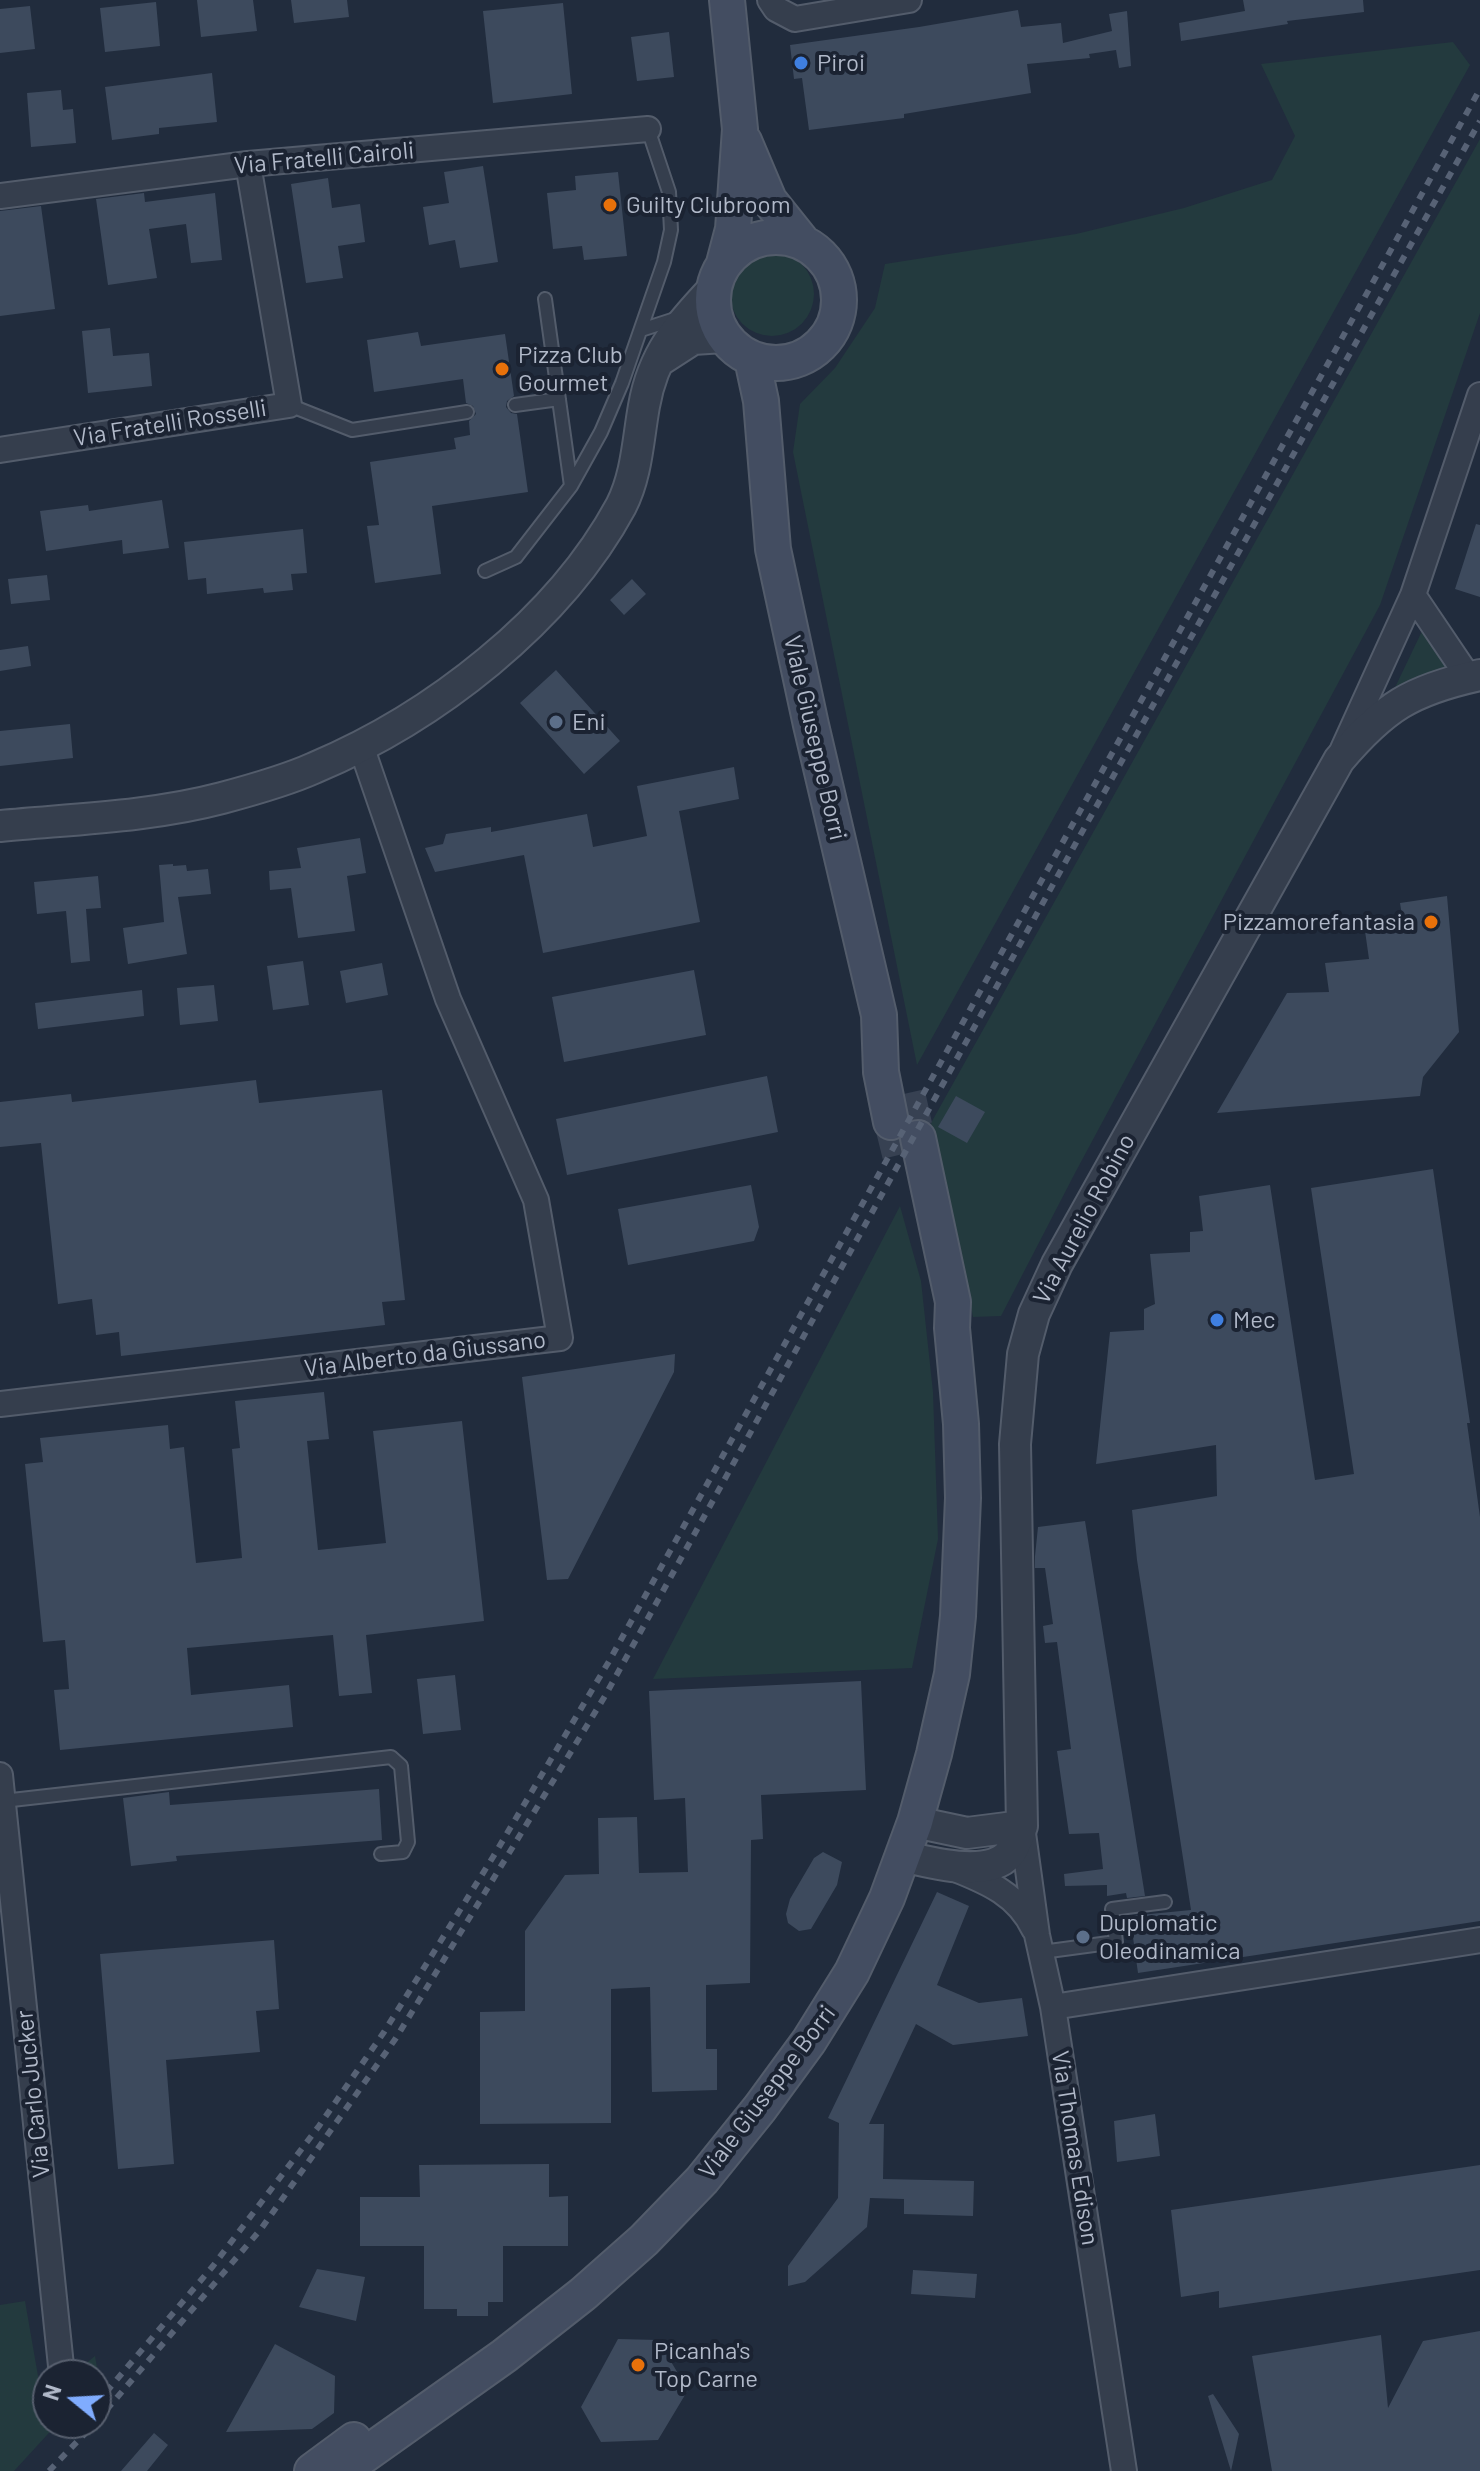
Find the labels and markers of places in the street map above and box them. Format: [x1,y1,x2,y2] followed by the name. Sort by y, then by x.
[817,49,865,77] place label: Piroi
[792,54,810,72] marker: Piroi
[626,191,790,219] place label: Guilty Clubroom
[601,196,619,214] marker: Guilty Clubroom
[518,341,623,397] place label: Pizza Club Gourmet
[493,360,511,378] marker: Pizza Club Gourmet
[572,708,606,736] place label: Eni
[547,713,565,731] marker: Eni
[1223,908,1415,936] place label: Pizzamorefantasia
[1422,913,1440,931] marker: Pizzamorefantasia
[1233,1306,1275,1334] place label: Mec
[1208,1311,1226,1329] marker: Mec
[1099,1909,1240,1965] place label: Duplomatic Oleodinamica
[1074,1928,1092,1946] marker: Duplomatic Oleodinamica
[654,2337,758,2393] place label: Picanha's Top Carne
[629,2356,647,2374] marker: Picanha's Top Carne

